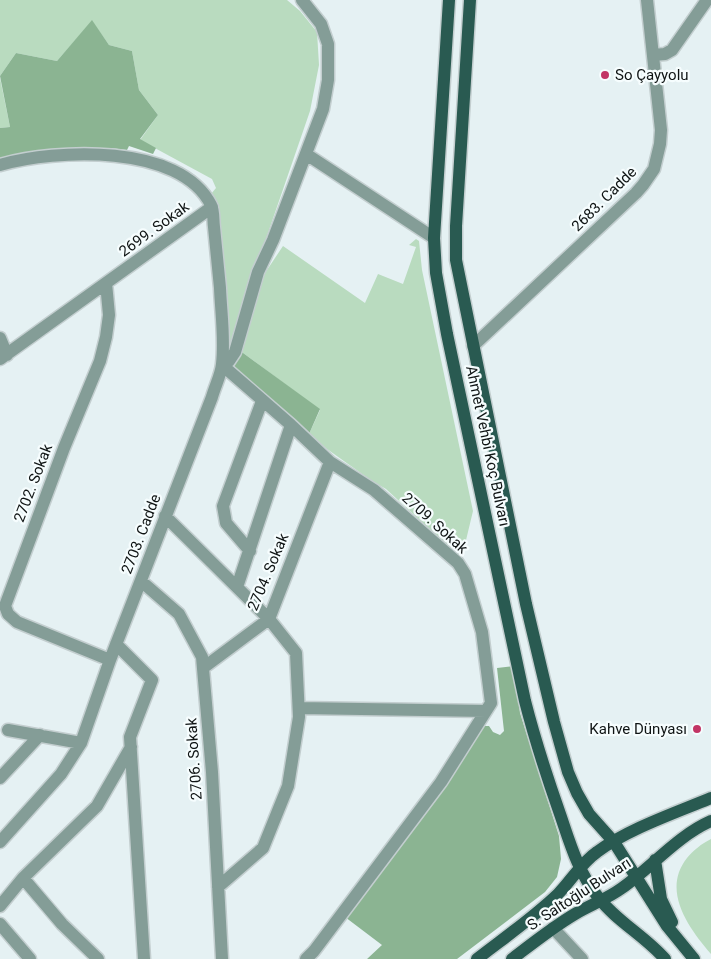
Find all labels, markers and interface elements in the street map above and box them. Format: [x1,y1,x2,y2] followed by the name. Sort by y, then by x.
[615,66,689,84] place label: So Çayyolu
[599,69,611,81] marker: So Çayyolu
[568,163,640,235] street label: 2683. Cadde
[115,197,193,260] street label: 2699. Sokak
[462,364,514,528] street label: Ahmet Vehbi Koç Bulvarı
[10,441,56,525] street label: 2702. Sokak
[398,489,472,557] street label: 2709. Sokak
[118,491,165,577] street label: 2703. Cadde
[244,530,293,613] street label: 2704. Sokak
[182,717,206,801] street label: 2706. Sokak
[589,720,687,738] place label: Kahve Dünyası
[691,723,703,735] marker: Kahve Dünyası
[524,854,634,934] street label: S. Saltoğlu Bulvarı

